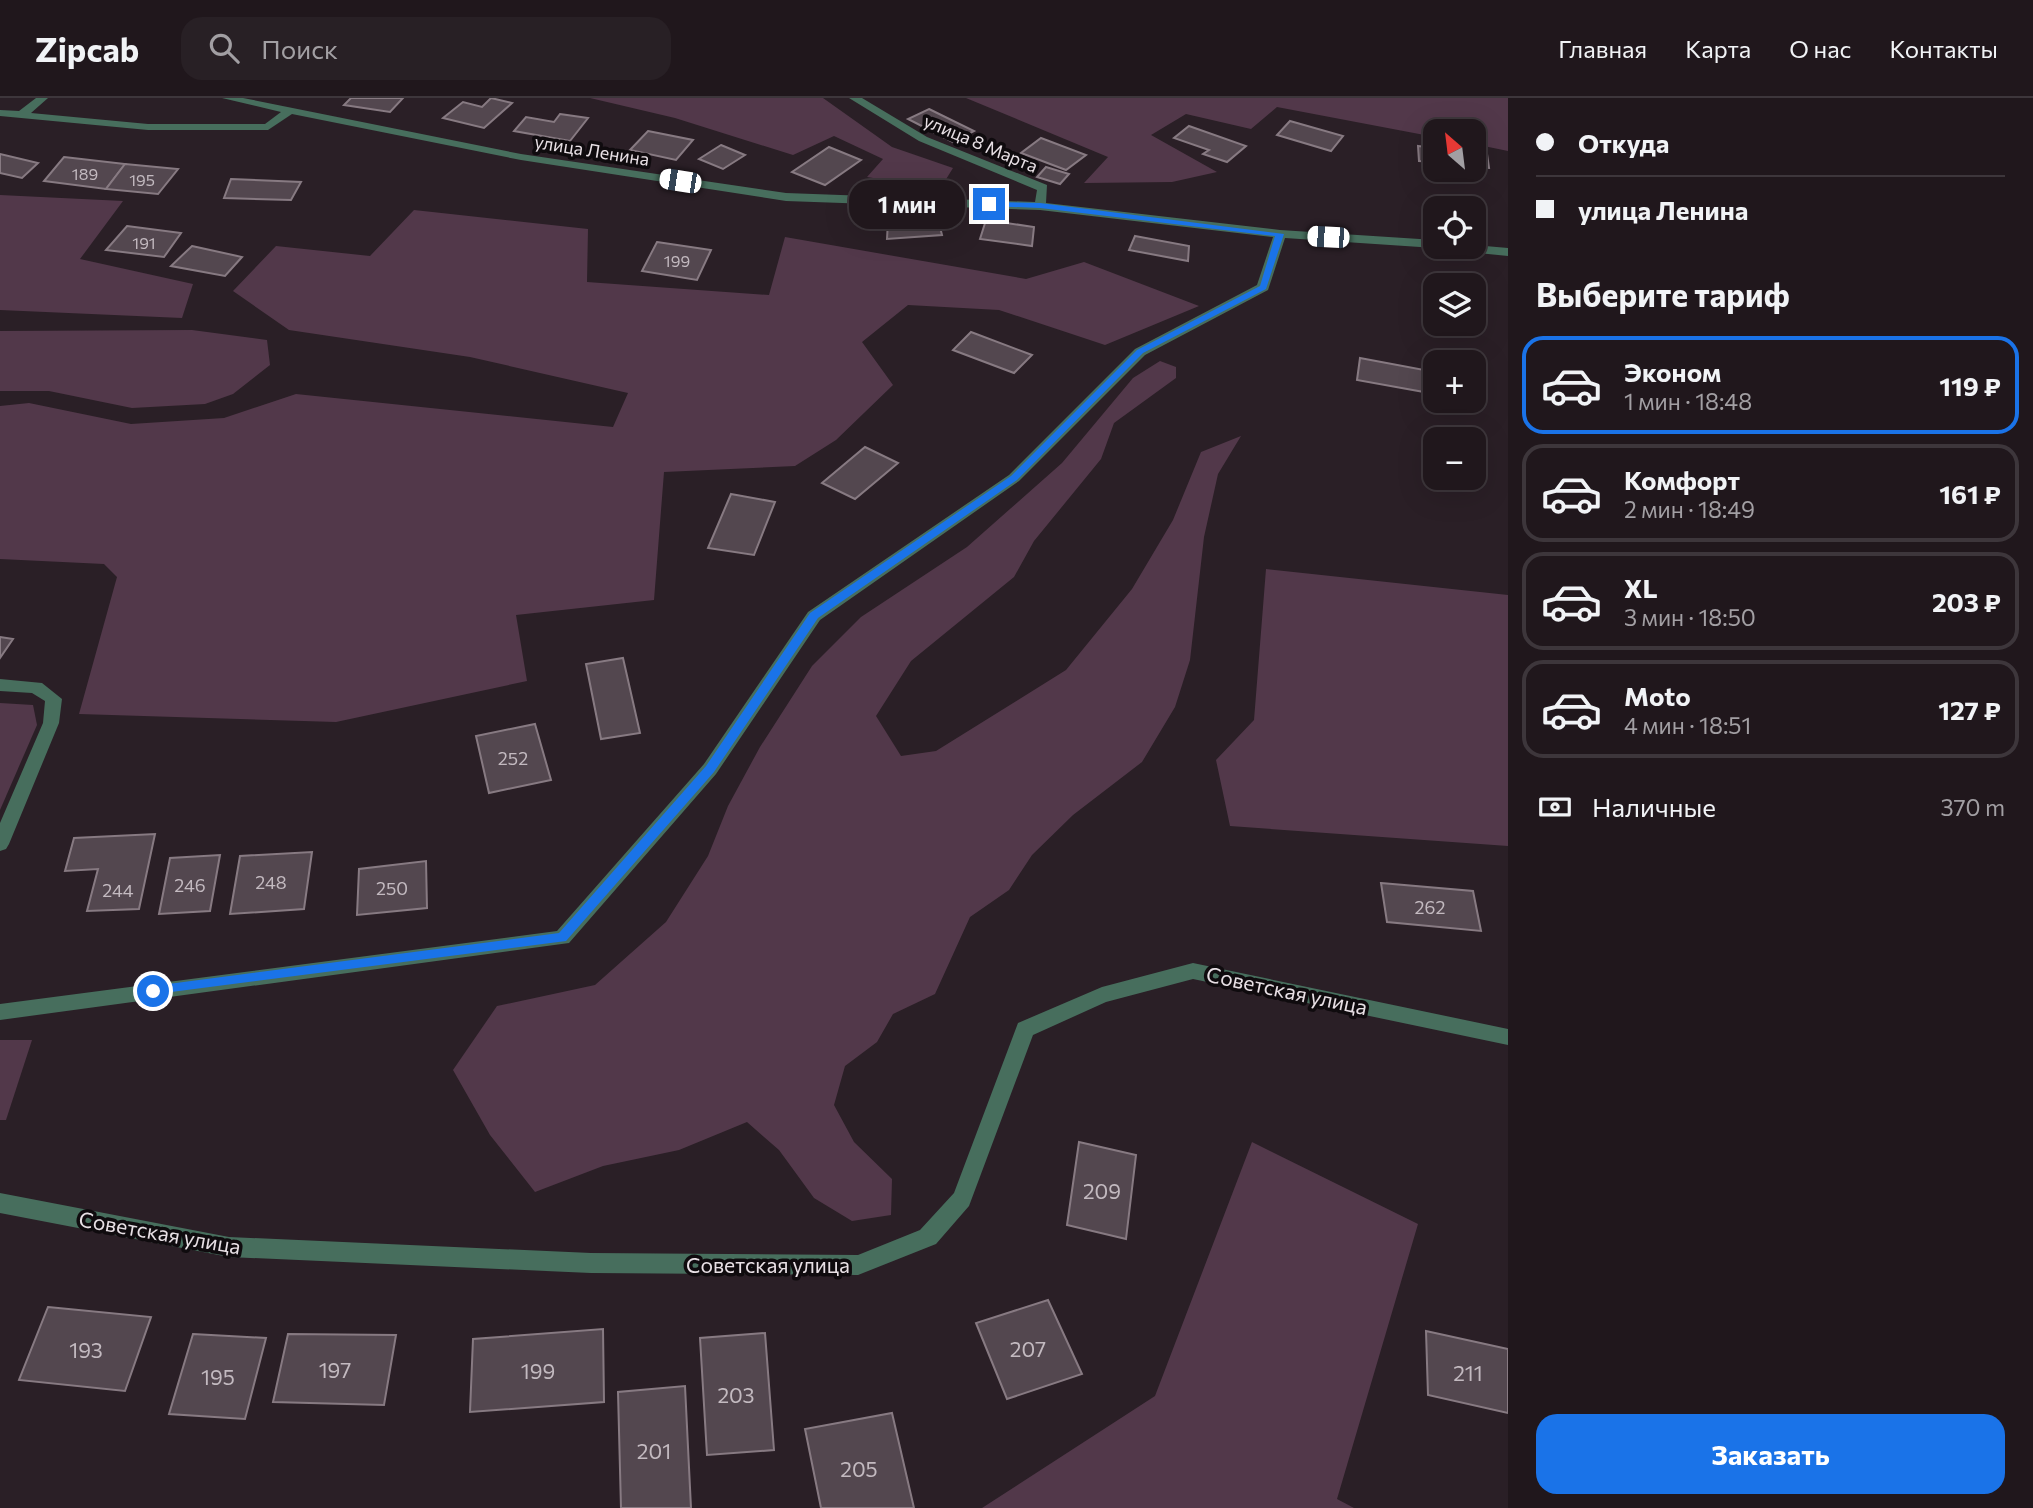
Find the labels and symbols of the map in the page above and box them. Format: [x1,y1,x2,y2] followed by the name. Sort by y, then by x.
[921,109,1041,177] street label: улица 8 Марта
[1423,119,1486,182] north arrow
[533,130,651,170] street label: улица Ленина
[72,164,98,183] house number: 189
[658,167,703,195] car
[129,170,155,189] house number: 195
[849,180,964,228] callout: 1 мин
[973,188,1005,220] route end
[1307,225,1350,249] car
[132,233,156,252] house number: 191
[664,251,690,270] house number: 199
[498,747,528,769] house number: 252
[255,871,287,893] house number: 248
[174,874,206,896] house number: 246
[376,877,408,899] house number: 250
[102,879,134,901] house number: 244
[1415,896,1445,918] house number: 262
[1204,961,1370,1019] street label: Советская улица
[137,975,169,1007] route start
[1083,1178,1121,1203] house number: 209
[77,1205,243,1259] street label: Советская улица
[686,1252,850,1277] street label: Советская улица
[1010,1336,1046,1361] house number: 207
[69,1337,103,1362] house number: 193
[319,1357,351,1382] house number: 197
[521,1358,555,1383] house number: 199
[1453,1360,1483,1385] house number: 211
[201,1364,235,1389] house number: 195
[717,1382,755,1407] house number: 203
[637,1438,671,1463] house number: 201
[840,1456,878,1481] house number: 205

